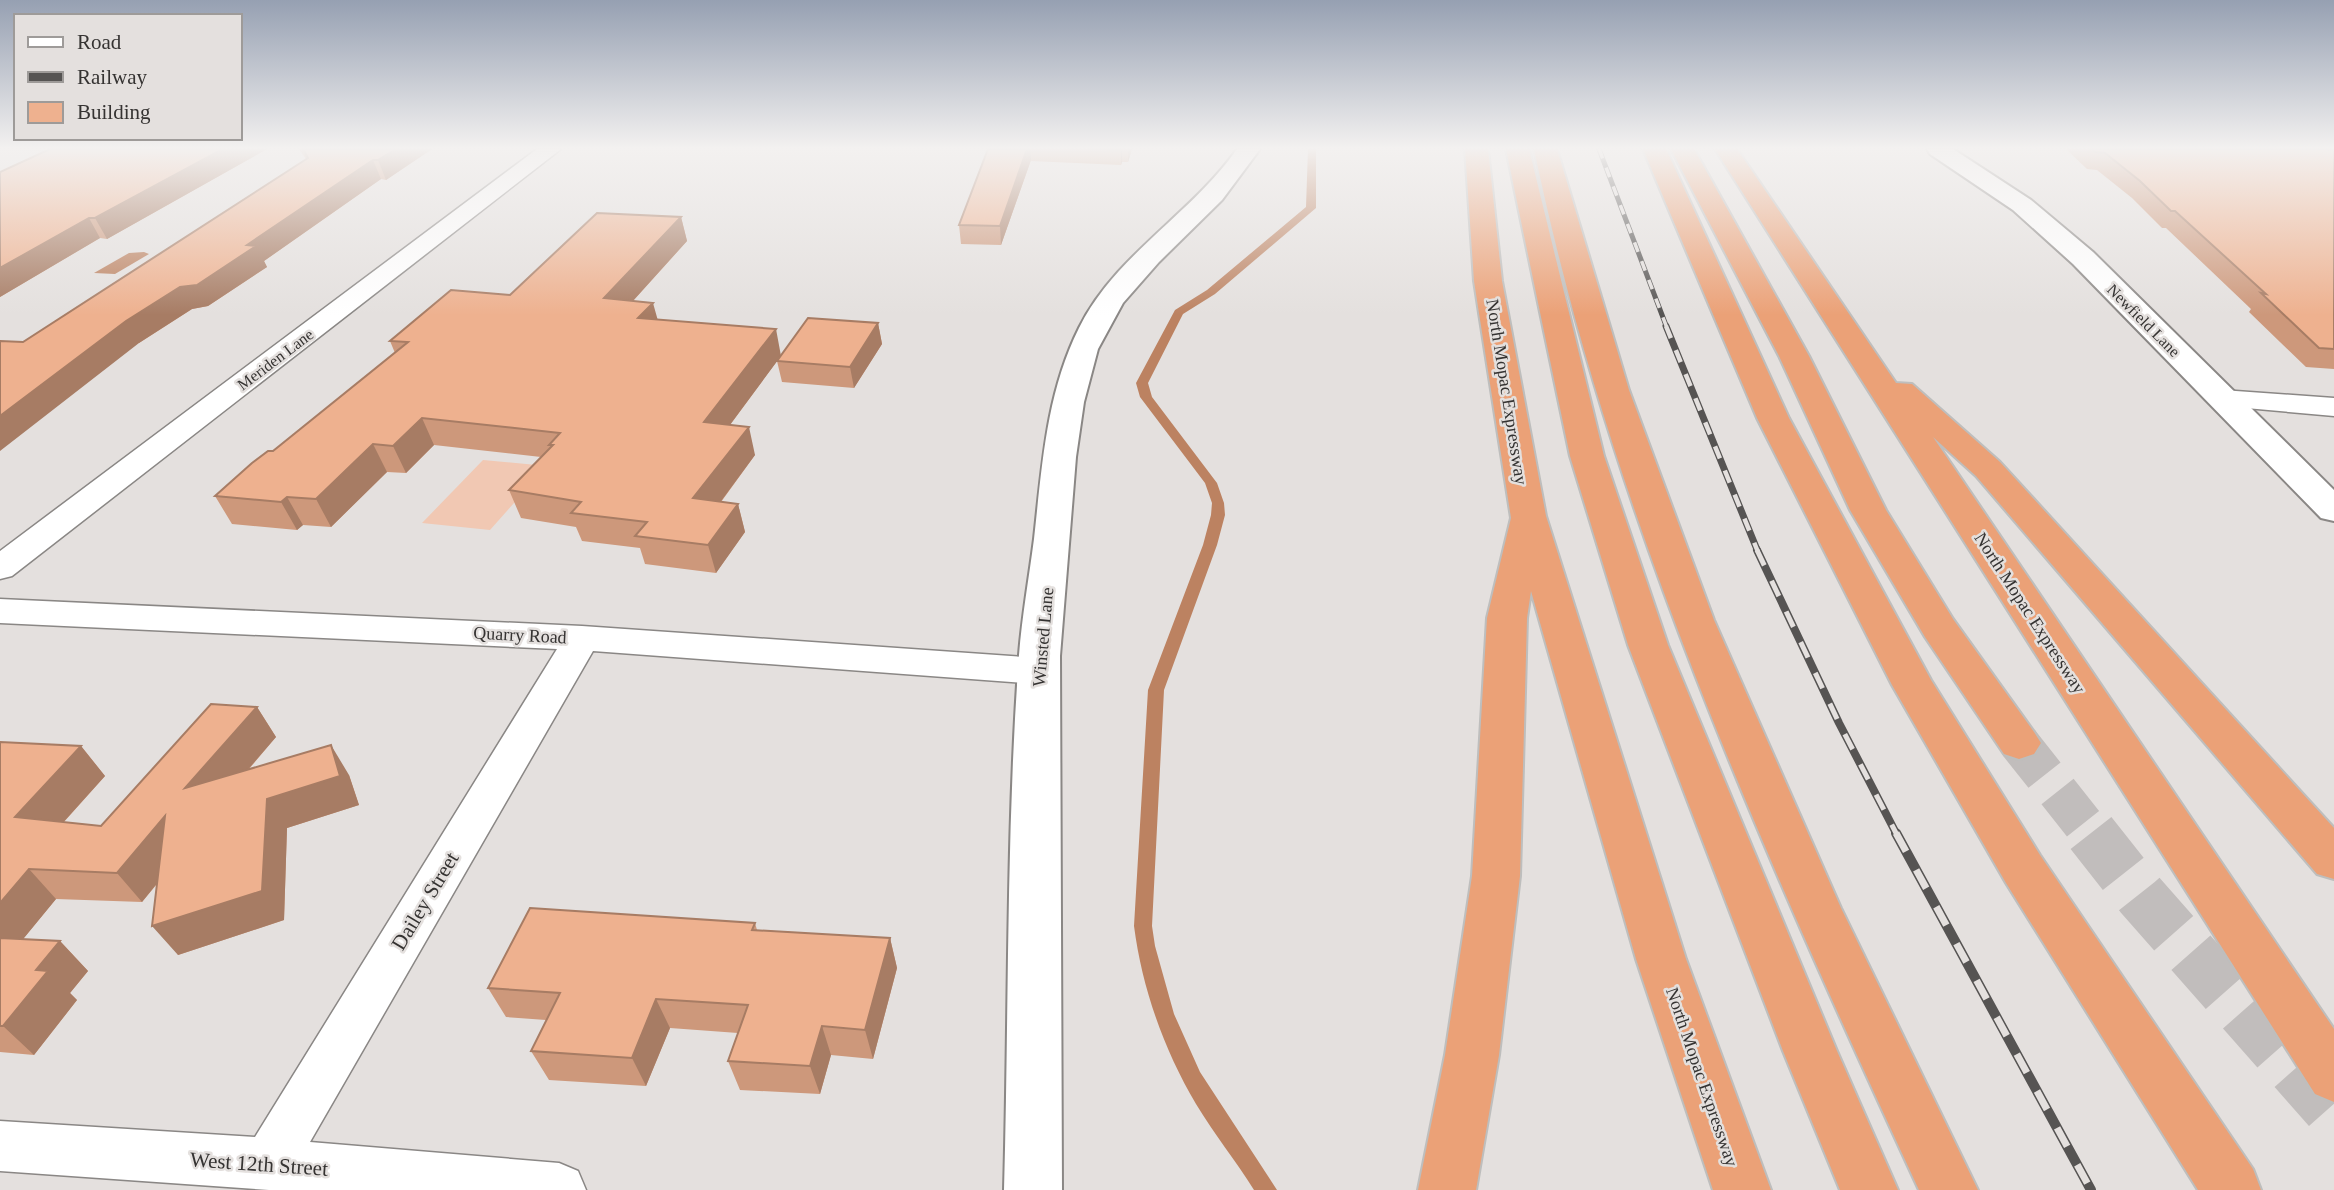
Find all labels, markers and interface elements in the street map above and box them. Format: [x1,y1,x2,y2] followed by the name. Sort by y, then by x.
[14,14,242,140] legend
[77,30,122,54] text: Road
[77,65,147,89] text: Railway
[77,100,151,124] text: Building
[2104,281,2183,360] street label: Newfield Lane
[1482,298,1532,486] street label: North Mopac Expressway
[234,325,316,393] street label: Meriden Lane
[1970,529,2090,697] street label: North Mopac Expressway
[1029,586,1057,688] street label: Winsted Lane
[473,623,567,647] street label: Quarry Road
[386,847,464,954] street label: Dailey Street
[1662,985,1742,1169] street label: North Mopac Expressway
[189,1147,329,1181] street label: West 12th Street

